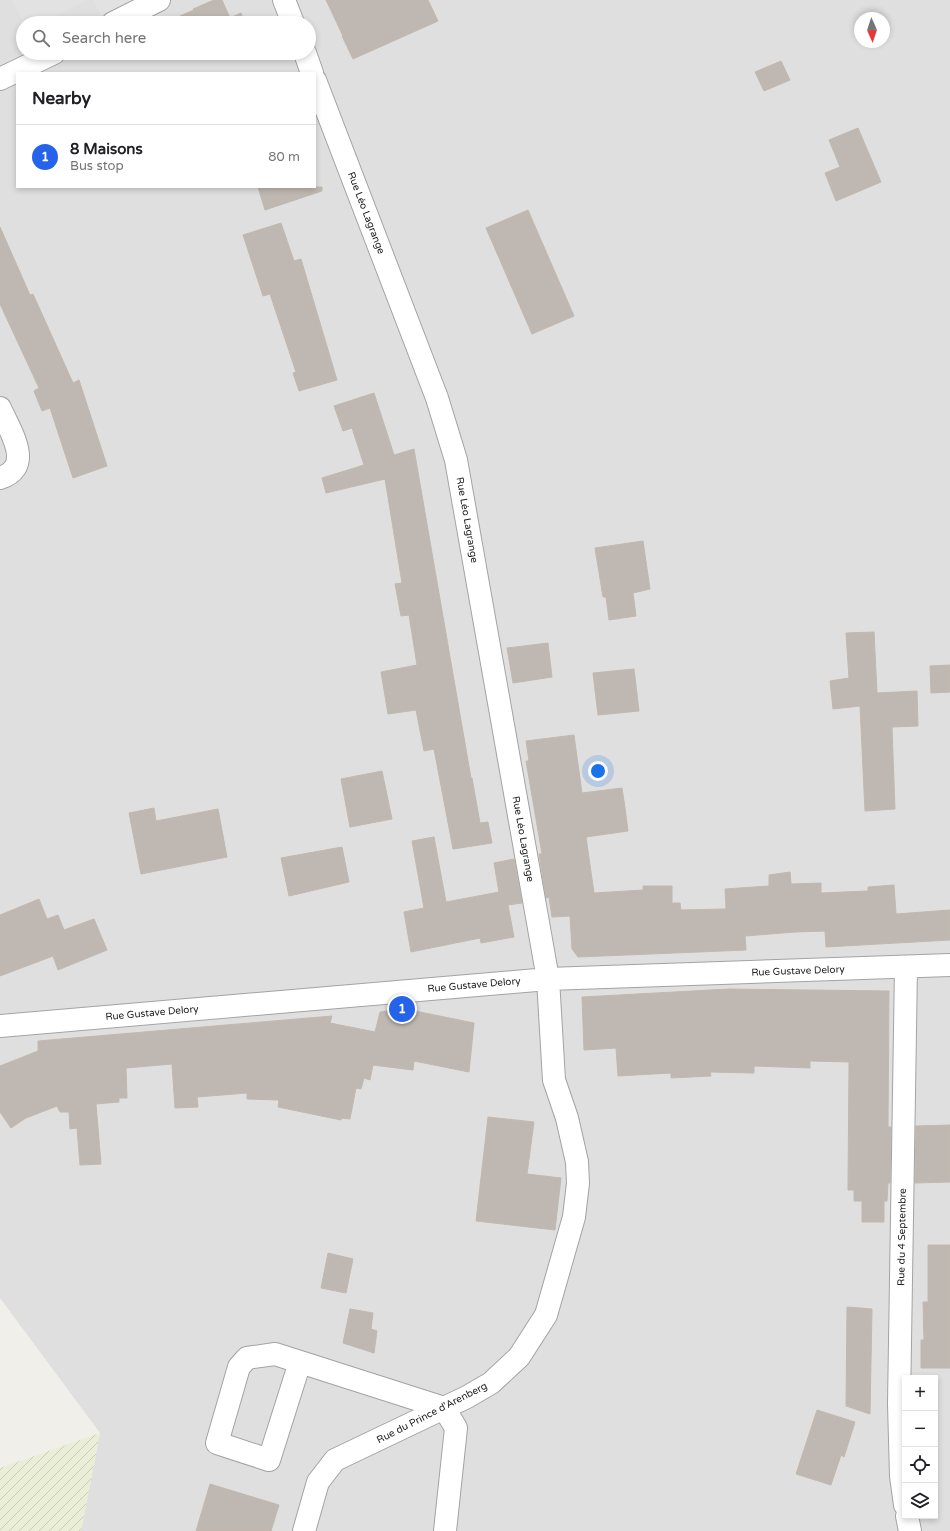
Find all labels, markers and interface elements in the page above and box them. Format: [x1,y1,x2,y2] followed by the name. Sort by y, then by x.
[854,12,890,48] north arrow
[16,16,316,60] search box
[30,27,52,49] icon: search
[62,29,146,47] text: Search here
[32,88,91,109] text: Nearby
[70,140,143,158] text: 8 Maisons
[41,149,49,165] text: 1
[268,149,300,165] text: 80 m
[70,158,124,174] text: Bus stop
[345,170,387,256] street label: Rue Léo Lagrange
[454,476,481,564] street label: Rue Léo Lagrange
[588,761,608,781] your location
[510,795,537,883] street label: Rue Léo Lagrange
[751,963,846,979] street label: Rue Gustave Delory
[427,975,522,995] street label: Rue Gustave Delory
[389,994,415,1024] pin: 1
[105,1003,200,1023] street label: Rue Gustave Delory
[895,1188,909,1286] street label: Rue du 4 Septembre
[902,1375,938,1519] map controls
[902,1375,938,1411] button: +
[375,1380,489,1446] street label: Rue du Prince d'Arenberg
[902,1411,938,1447] button: −
[902,1447,938,1483] button: locate
[902,1483,938,1519] button: layers

